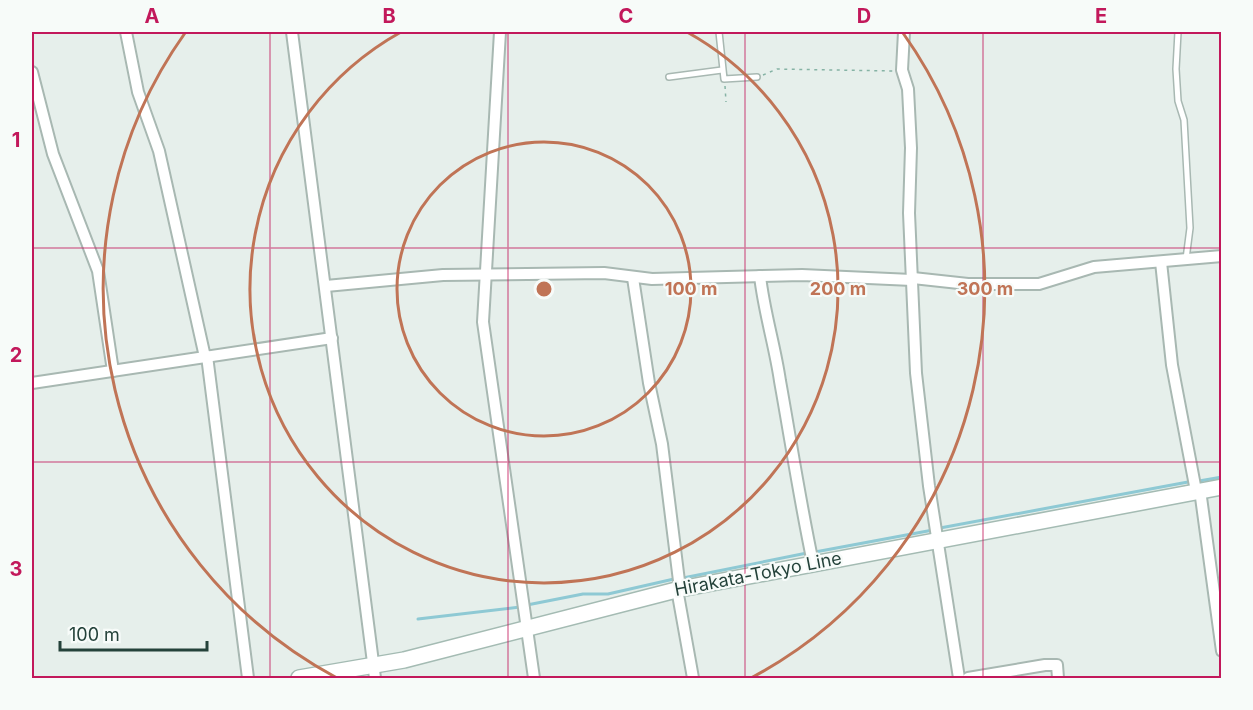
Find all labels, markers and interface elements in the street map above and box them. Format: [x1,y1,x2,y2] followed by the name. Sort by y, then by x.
[145,4,160,28] text: A
[382,4,396,28] text: B
[619,4,633,28] text: C
[857,4,871,28] text: D
[1095,4,1107,28] text: E
[12,128,20,152] text: 1
[665,278,717,299] text: 100 m
[810,278,866,299] text: 200 m
[957,278,1013,299] text: 300 m
[534,279,554,299] centre of rings
[10,343,22,367] text: 2
[673,547,843,600] street label: Hirakata-Tokyo Line
[10,557,22,581] text: 3
[60,614,207,652] scale bar
[69,624,120,645] text: 100 m

